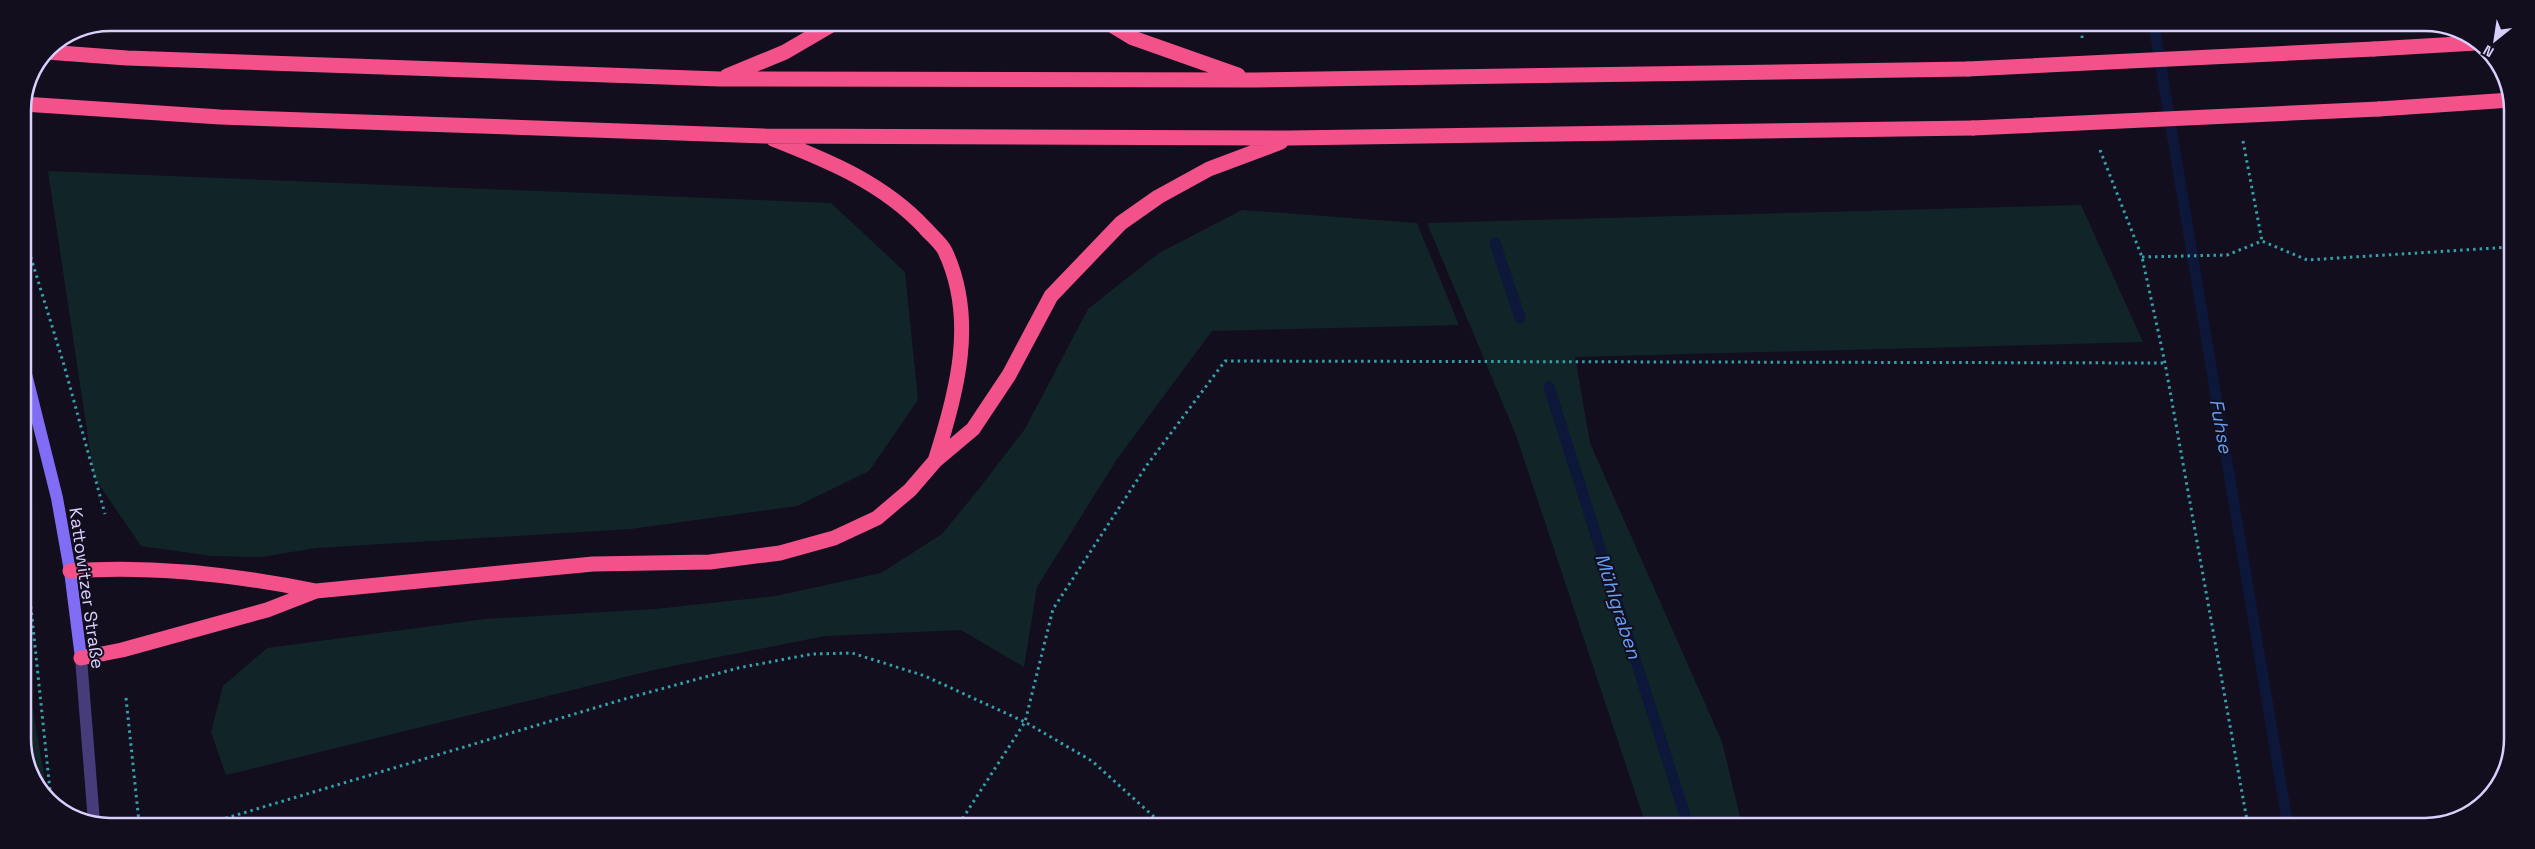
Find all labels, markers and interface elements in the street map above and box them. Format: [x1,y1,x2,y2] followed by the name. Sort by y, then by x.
[2470,15,2520,65] north arrow
[2480,41,2497,61] text: N
[2204,397,2238,456] water label: Fuhse
[64,506,110,670] street label: Kattowitzer Straße
[1589,550,1647,662] water label: Mühlgraben

